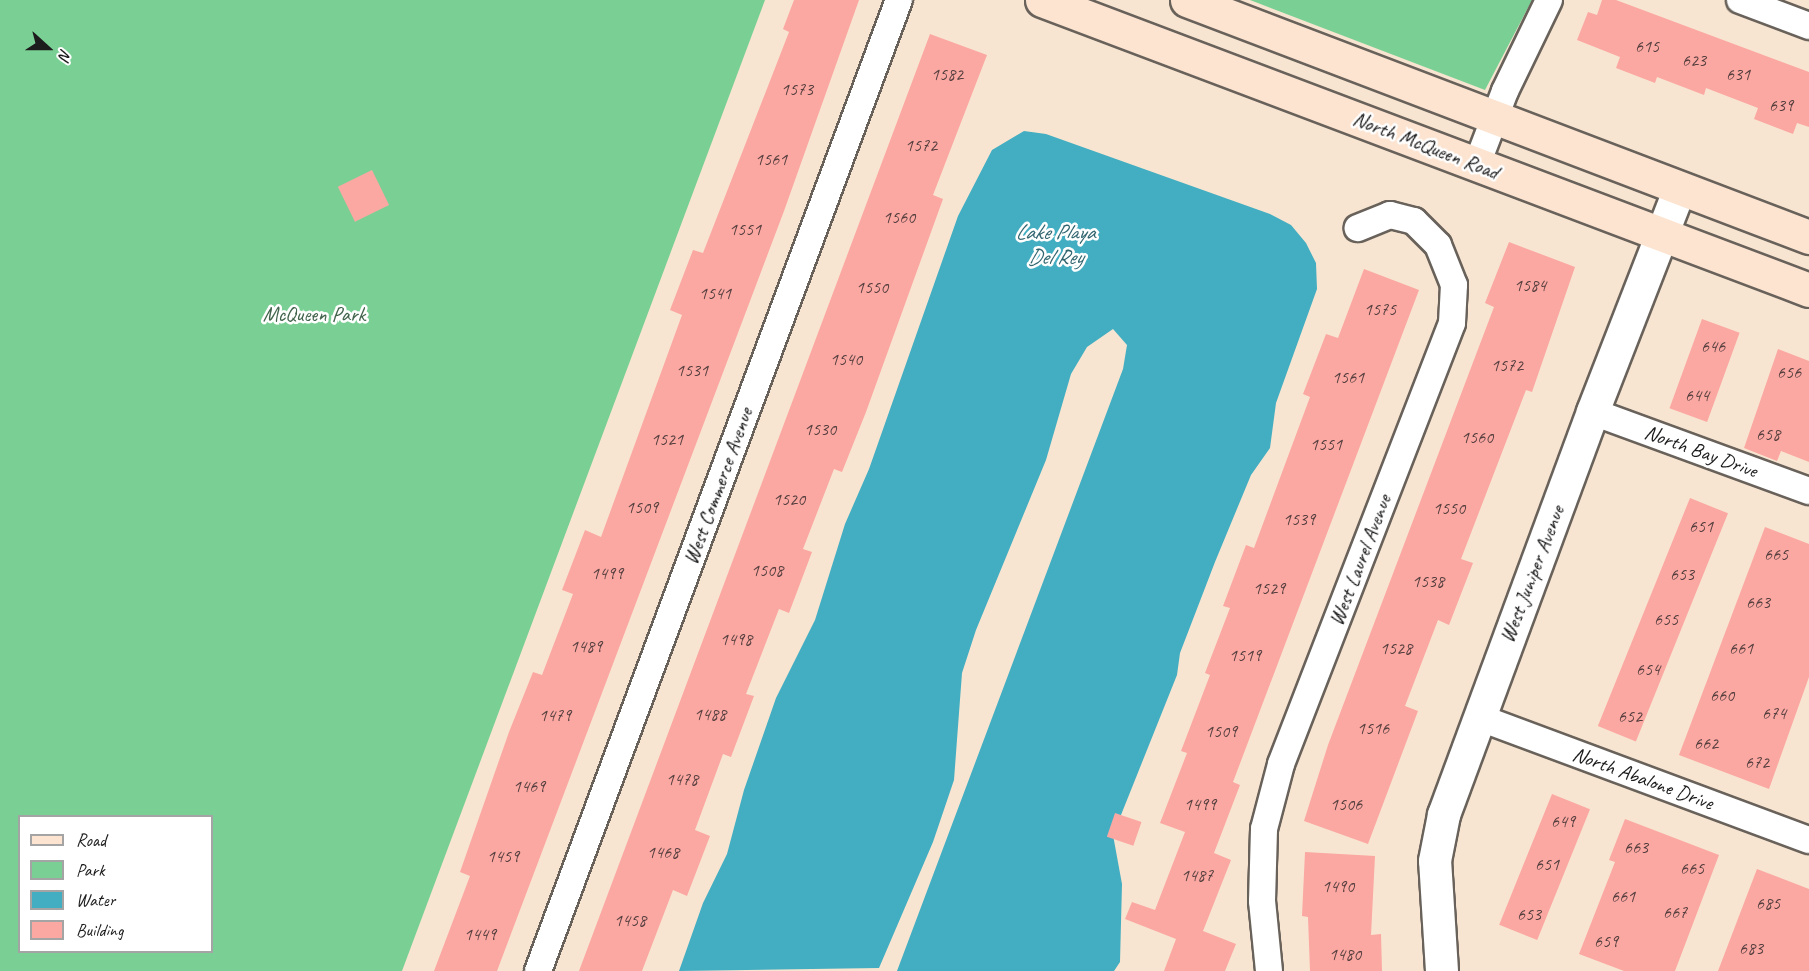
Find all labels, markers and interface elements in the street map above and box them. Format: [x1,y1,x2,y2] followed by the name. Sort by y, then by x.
[18,18,78,78] north arrow
[1635,35,1659,57] house number: 615
[54,46,76,63] text: N
[1682,49,1706,71] house number: 623
[931,63,963,85] house number: 1582
[1726,63,1750,85] house number: 631
[781,78,813,100] house number: 1573
[1769,94,1793,116] house number: 639
[1350,106,1502,184] street label: North McQueen Road
[905,134,937,156] house number: 1572
[755,148,787,170] house number: 1561
[883,206,915,228] house number: 1560
[729,218,761,240] house number: 1551
[1015,219,1095,270] water label: Lake Playa Del Rey
[1514,274,1546,296] house number: 1584
[856,276,888,298] house number: 1550
[699,282,731,304] house number: 1541
[1364,298,1396,320] house number: 1575
[263,301,365,327] park label: McQueen Park
[1701,335,1725,357] house number: 646
[830,348,862,370] house number: 1540
[1491,354,1523,376] house number: 1572
[676,359,708,381] house number: 1531
[1777,361,1801,383] house number: 656
[1332,366,1364,388] house number: 1561
[1685,384,1709,406] house number: 644
[678,404,758,568] street label: West Commerce Avenue
[804,418,836,440] house number: 1530
[1641,419,1761,483] street label: North Bay Drive
[1756,423,1780,445] house number: 658
[1461,426,1493,448] house number: 1560
[651,428,683,450] house number: 1521
[1310,433,1342,455] house number: 1551
[773,488,805,510] house number: 1520
[1323,491,1397,629] street label: West Laurel Avenue
[626,496,658,518] house number: 1509
[1433,497,1465,519] house number: 1550
[1494,502,1570,646] street label: West Juniper Avenue
[1283,508,1315,530] house number: 1539
[1689,515,1713,537] house number: 651
[1764,543,1788,565] house number: 665
[751,559,783,581] house number: 1508
[591,562,623,584] house number: 1499
[1670,563,1694,585] house number: 653
[1412,570,1444,592] house number: 1538
[1253,577,1285,599] house number: 1529
[1746,591,1770,613] house number: 663
[1654,608,1678,630] house number: 655
[720,628,752,650] house number: 1498
[570,635,602,657] house number: 1489
[1380,637,1412,659] house number: 1528
[1729,637,1753,659] house number: 661
[1229,644,1261,666] house number: 1519
[1636,658,1660,680] house number: 654
[1710,684,1734,706] house number: 660
[1762,702,1786,724] house number: 674
[694,703,726,725] house number: 1488
[539,704,571,726] house number: 1479
[1618,705,1642,727] house number: 652
[1357,717,1389,739] house number: 1516
[1205,720,1237,742] house number: 1509
[1694,732,1718,754] house number: 662
[1569,741,1717,815] street label: North Abalone Drive
[1745,751,1769,773] house number: 672
[666,768,698,790] house number: 1478
[513,775,545,797] house number: 1469
[1184,793,1216,815] house number: 1499
[1330,793,1362,815] house number: 1506
[1551,810,1575,832] house number: 649
[18,815,213,953] legend
[76,829,106,851] text: Road
[1624,836,1648,858] house number: 663
[647,841,679,863] house number: 1468
[487,845,519,867] house number: 1459
[1535,853,1559,875] house number: 651
[1680,857,1704,879] house number: 665
[76,859,105,881] text: Park
[1181,864,1213,886] house number: 1487
[1322,875,1354,897] house number: 1490
[1611,885,1635,907] house number: 661
[76,889,115,911] text: Water
[1756,892,1780,914] house number: 685
[1663,901,1687,923] house number: 667
[1517,903,1541,925] house number: 653
[614,909,646,931] house number: 1458
[76,919,123,941] text: Building
[464,923,496,945] house number: 1449
[1594,930,1618,952] house number: 659
[1739,937,1763,959] house number: 683
[1329,943,1361,965] house number: 1480

